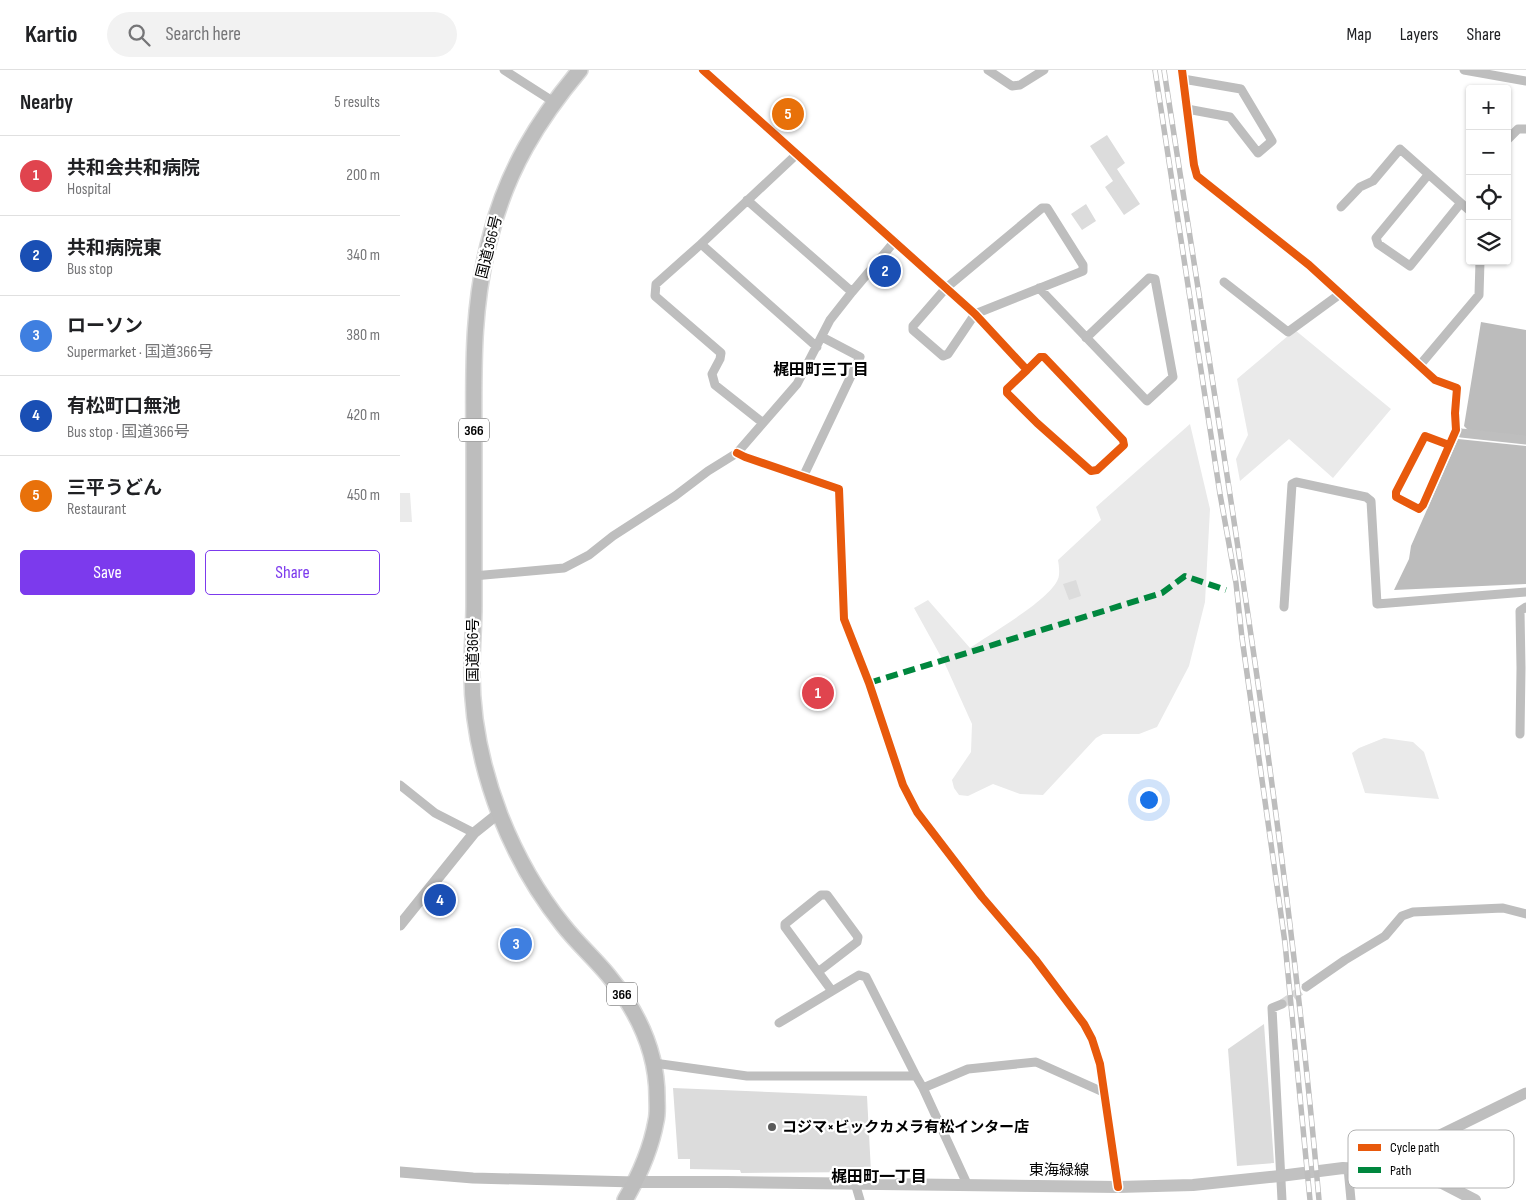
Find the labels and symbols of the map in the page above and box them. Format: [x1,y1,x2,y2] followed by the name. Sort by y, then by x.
[772,95,804,133] pin: 5
[472,214,506,281] street label: 国道366号
[869,252,901,290] pin: 2
[773,361,869,380] district label: 梶田町三丁目
[459,418,489,442] road number: 366
[464,618,483,682] street label: 国道366号
[802,674,834,712] pin: 1
[1136,787,1162,813] your location
[424,881,456,919] pin: 4
[500,925,532,963] pin: 3
[607,982,637,1006] road number: 366
[782,1118,1029,1137] place label: コジマ×ビックカメラ有松インター店
[766,1121,778,1133] marker: コジマ×ビックカメラ有松インター店
[1348,1130,1514,1188] legend
[1390,1139,1440,1156] text: Cycle path
[1029,1161,1089,1180] street label: 東海緑線
[1390,1162,1411,1179] text: Path
[831,1168,927,1187] district label: 梶田町一丁目

